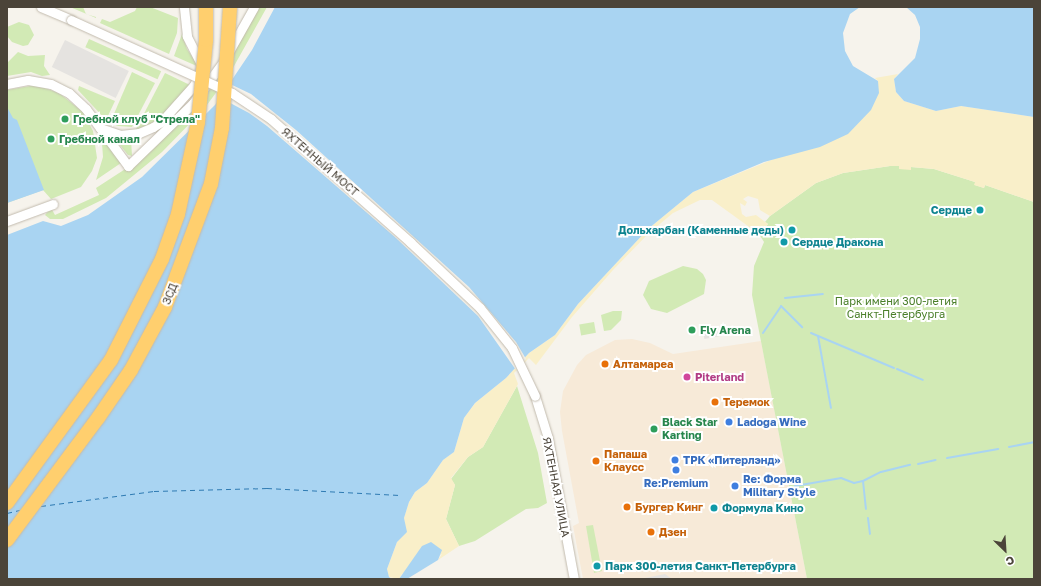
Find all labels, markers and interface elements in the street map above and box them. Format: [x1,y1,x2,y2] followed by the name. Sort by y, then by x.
[73,112,200,126] place label: Гребной клуб "Стрела"
[60,114,70,124] marker: Гребной клуб "Стрела"
[279,125,361,199] street label: ЯХТЕННЫЙ МОСТ
[59,132,140,146] place label: Гребной канал
[46,134,56,144] marker: Гребной канал
[931,203,972,217] place label: Сердце
[975,205,985,215] marker: Сердце
[618,223,784,237] place label: Дольхарбан (Каменные деды)
[787,225,797,235] marker: Дольхарбан (Каменные деды)
[792,235,883,249] place label: Сердце Дракона
[779,237,789,247] marker: Сердце Дракона
[160,281,180,307] street label: ЗСД
[835,295,957,321] park label: Парк имени 300-летия Санкт-Петербурга
[700,323,751,337] place label: Fly Arena
[687,325,697,335] marker: Fly Arena
[613,357,673,371] place label: Алтамареа
[600,359,610,369] marker: Алтамареа
[695,370,744,384] place label: Piterland
[682,372,692,382] marker: Piterland
[723,395,770,409] place label: Теремок
[710,397,720,407] marker: Теремок
[737,415,806,429] place label: Ladoga Wine
[662,416,718,442] place label: Black Star Karting
[724,417,734,427] marker: Ladoga Wine
[649,424,659,434] marker: Black Star Karting
[540,436,572,538] street label: ЯХТЕННАЯ УЛИЦА
[604,448,647,474] place label: Папаша Клаусс
[683,453,780,467] place label: ТРК «Питерлэнд»
[670,455,680,465] marker: ТРК «Питерлэнд»
[591,456,601,466] marker: Папаша Клаусс
[671,465,681,475] marker: Re:Premium
[743,473,816,499] place label: Re: Форма Military Style
[644,476,708,490] place label: Re:Premium
[730,481,740,491] marker: Re: Форма Military Style
[635,500,703,514] place label: Бургер Кинг
[722,501,804,515] place label: Формула Кино
[622,502,632,512] marker: Бургер Кинг
[709,503,719,513] marker: Формула Кино
[659,525,687,539] place label: Дзен
[646,527,656,537] marker: Дзен
[985,530,1025,570] north arrow
[1004,554,1017,569] text: С
[605,559,796,573] place label: Парк 300-летия Санкт-Петербурга
[592,561,602,571] marker: Парк 300-летия Санкт-Петербурга

